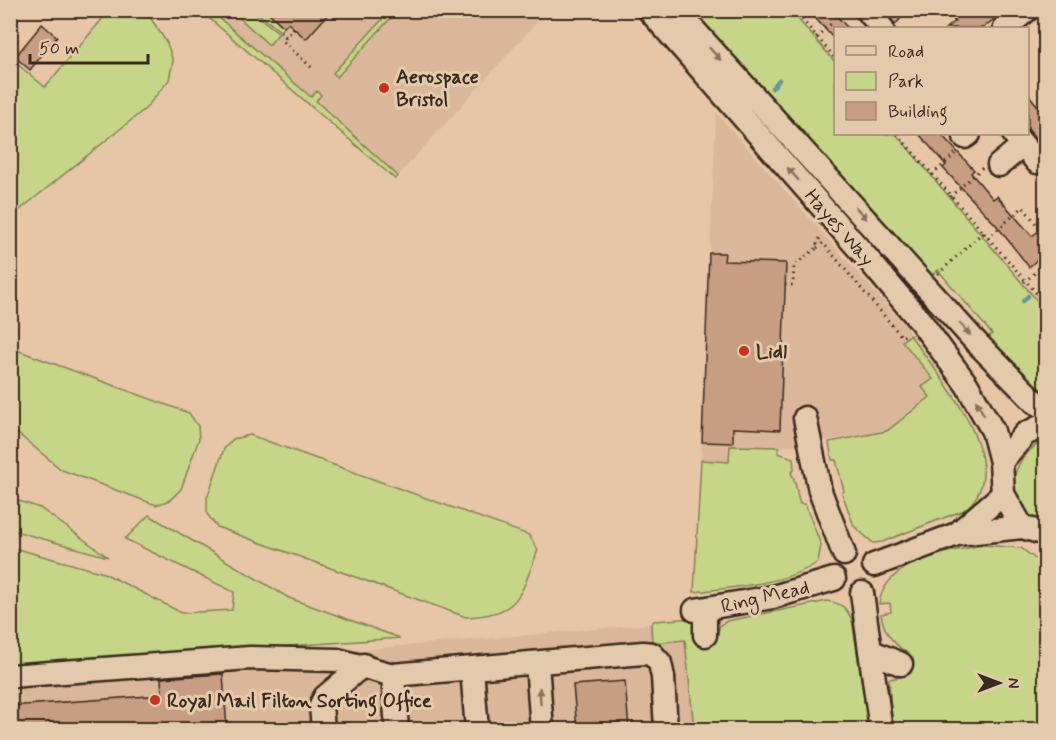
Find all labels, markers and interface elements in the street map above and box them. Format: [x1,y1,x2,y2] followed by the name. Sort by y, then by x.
[30,27,148,65] scale bar
[834,27,1029,135] legend
[39,37,79,61] text: 50 m
[888,40,924,64] text: Road
[708,46,721,61] one-way arrow
[396,64,479,114] place label: Aerospace Bristol
[888,70,924,94] text: Park
[377,81,391,95] marker: Aerospace Bristol
[888,100,948,126] text: Building
[787,167,800,182] one-way arrow
[798,183,880,273] street label: Hayes Way
[854,206,868,221] one-way arrow
[958,322,972,337] one-way arrow
[756,339,787,366] place label: Lidl
[737,344,751,358] marker: Lidl
[975,399,985,416] one-way arrow
[719,574,812,622] street label: Ring Mead
[969,653,1029,713] north arrow
[1002,678,1023,688] text: N
[535,687,544,706] one-way arrow
[167,688,432,717] place label: Royal Mail Filton Sorting Office
[148,693,162,707] marker: Royal Mail Filton Sorting Office

